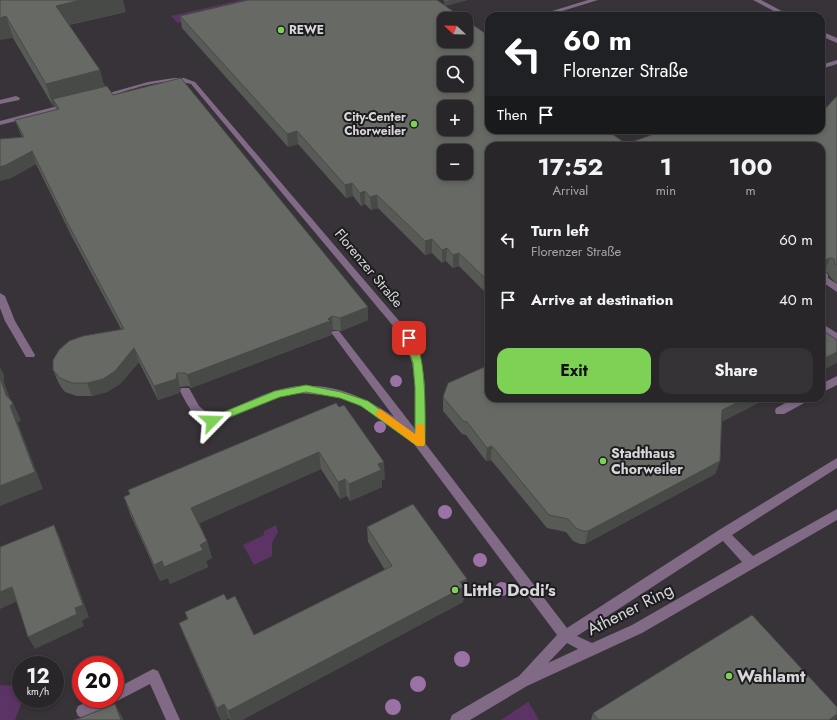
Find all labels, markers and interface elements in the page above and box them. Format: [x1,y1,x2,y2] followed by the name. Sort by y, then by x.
[437,12,473,48] north arrow
[437,12,473,180] map controls
[563,20,632,61] text: 60 m
[289,21,324,39] place label: REWE
[276,25,286,35] marker: REWE
[497,28,549,80] icon: left
[437,56,473,92] button: search
[563,58,688,84] text: Florenzer Straße
[437,100,473,136] button: +
[497,104,527,126] text: Then
[535,104,557,126] icon: arrive
[344,108,406,140] place label: City-Center Chorweiler
[409,119,419,129] marker: City-Center Chorweiler
[437,144,473,180] button: −
[538,149,603,184] text: 17:52
[660,149,672,184] text: 1
[729,149,773,184] text: 100
[552,181,588,200] text: Arrival
[656,181,676,200] text: min
[745,181,756,200] text: m
[531,220,589,242] text: Turn left
[330,224,408,312] street label: Florenzer Straße
[497,229,519,251] icon: left
[779,229,813,251] text: 60 m
[531,242,621,261] text: Florenzer Straße
[497,289,519,311] icon: arrive
[531,289,673,311] text: Arrive at destination
[779,289,813,311] text: 40 m
[392,321,426,355] pin
[398,327,420,349] icon: arrive
[497,348,651,394] button: Exit
[659,348,813,394] button: Share
[191,400,233,442] position arrow
[611,443,683,479] place label: Stadthaus Chorweiler
[598,456,608,466] marker: Stadthaus Chorweiler
[583,577,677,641] street label: Athener Ring
[463,578,556,602] place label: Little Dodi's
[450,585,460,595] marker: Little Dodi's
[72,656,124,708] speed limit sign: 20
[26,662,50,691] text: 12
[737,664,806,688] place label: Wahlamt
[724,671,734,681] marker: Wahlamt
[27,684,49,699] text: km/h

